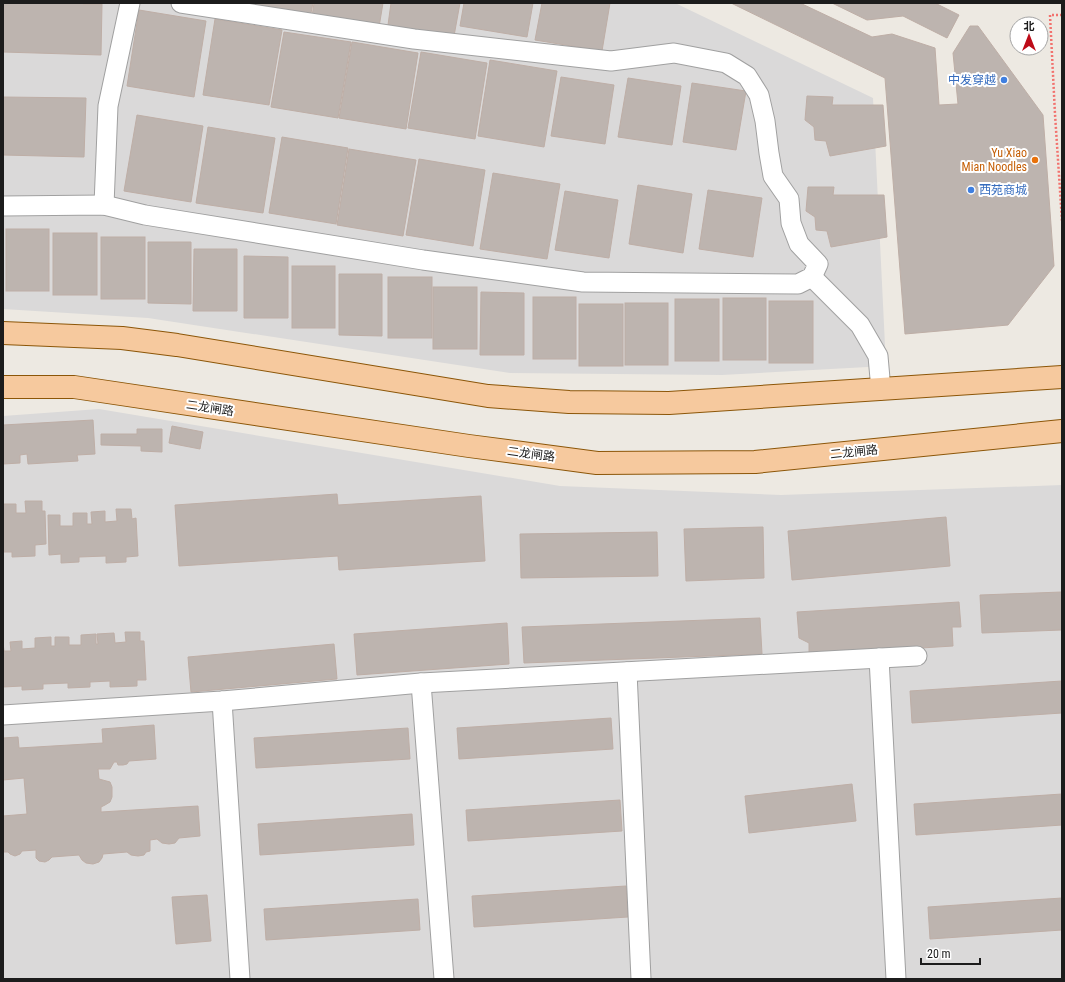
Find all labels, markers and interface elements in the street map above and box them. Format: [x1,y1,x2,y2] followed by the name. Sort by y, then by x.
[1009,16,1049,56] north arrow
[1024,20,1035,33] text: 北
[948,73,996,87] place label: 中发穿越
[999,75,1009,85] marker: 中发穿越
[962,146,1027,174] place label: Yu Xiao Mian Noodles
[1030,155,1040,165] marker: Yu Xiao Mian Noodles
[979,183,1027,197] place label: 西苑商城
[966,185,976,195] marker: 西苑商城
[185,398,235,418] street label: 二龙闸路
[829,443,879,461] street label: 二龙闸路
[506,444,556,464] street label: 二龙闸路
[921,940,980,966] scale bar
[927,947,951,961] text: 20 m

